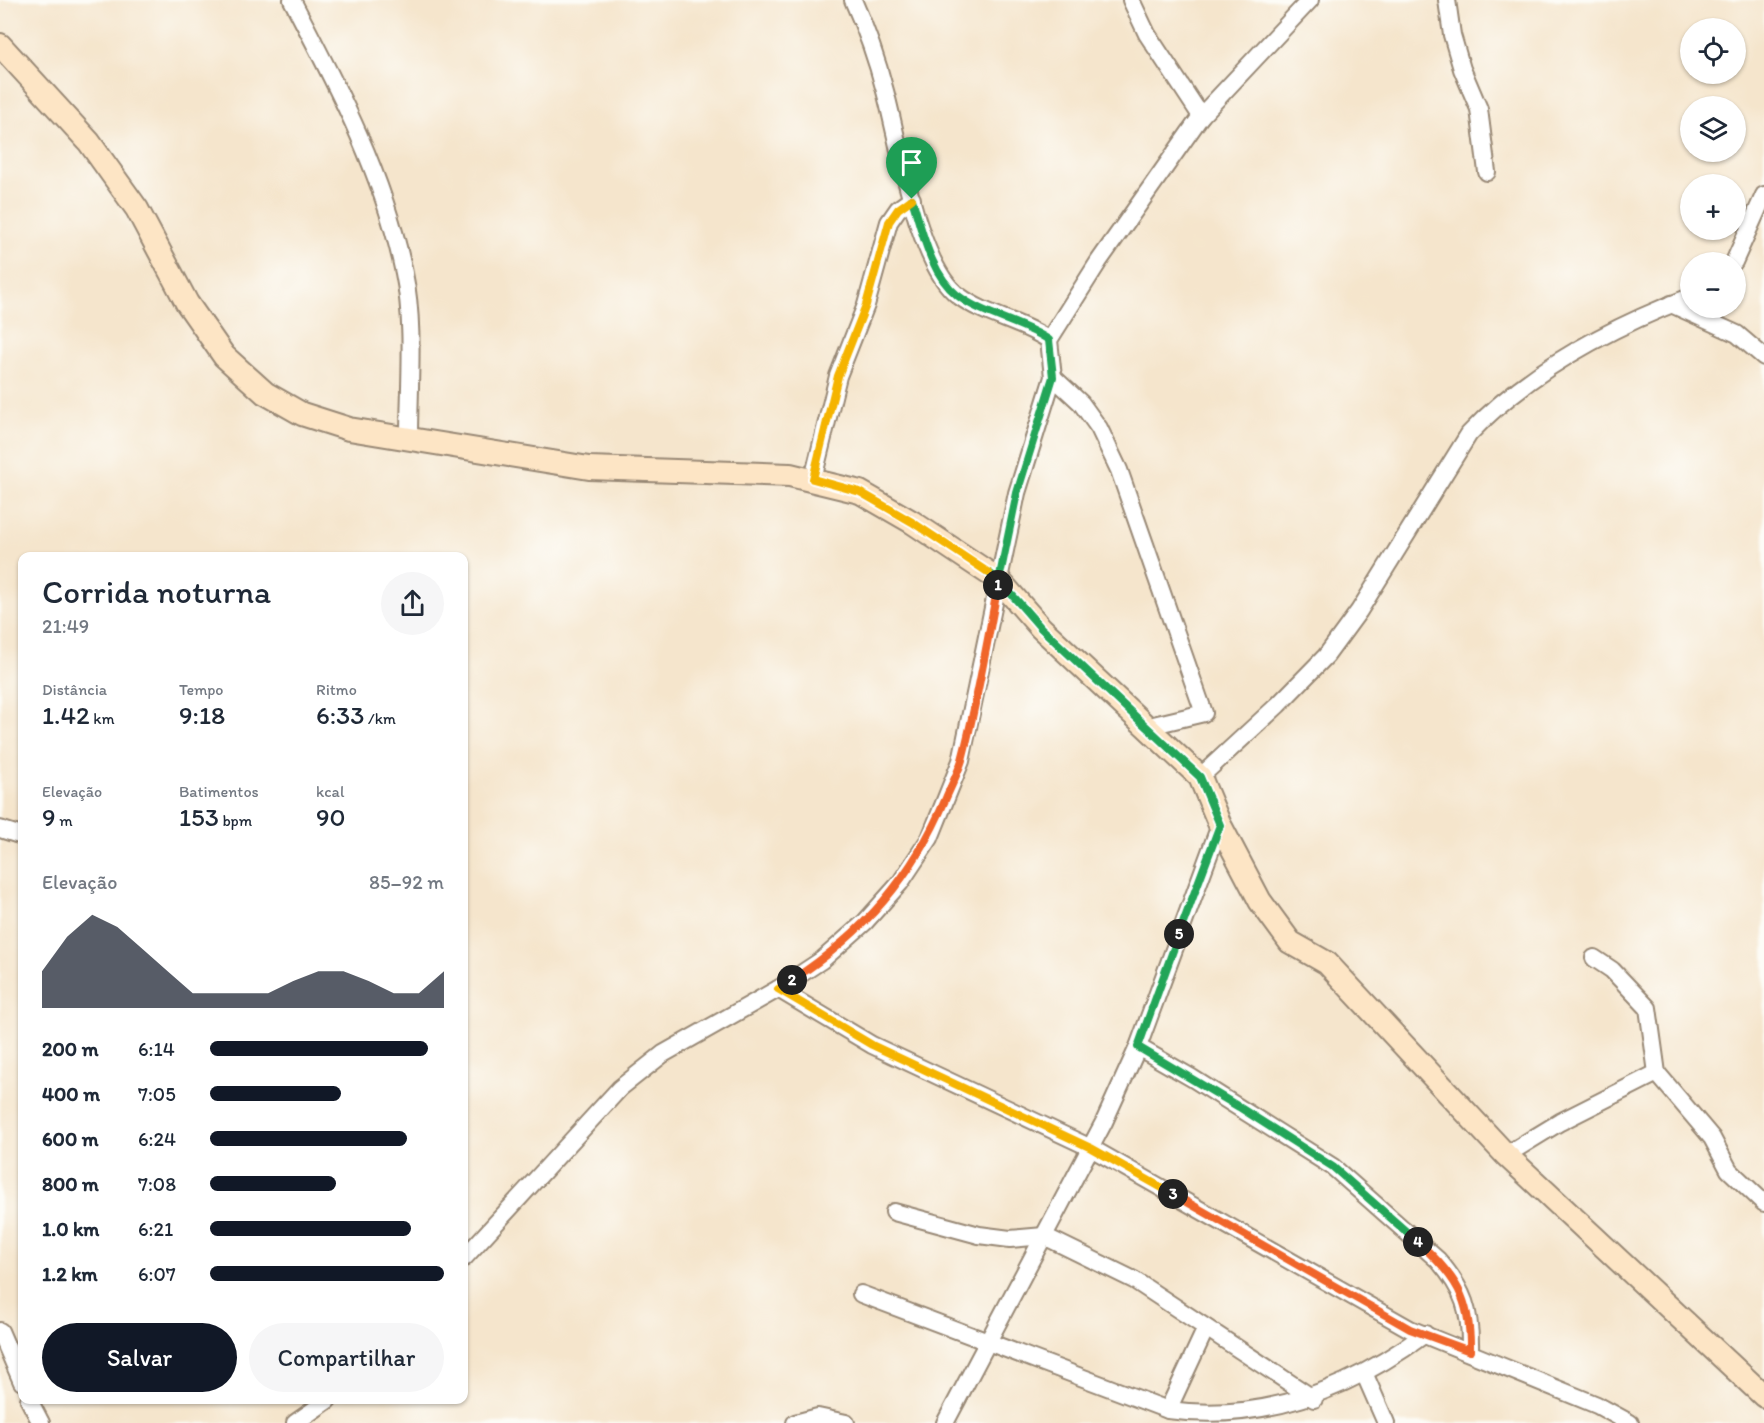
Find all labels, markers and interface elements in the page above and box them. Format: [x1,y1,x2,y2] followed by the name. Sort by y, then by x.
[1680,18,1746,318] map controls
[1680,18,1746,84] button: locate
[1680,96,1746,162] button: layers
[886,137,937,199] pin
[895,146,928,179] icon: arrive
[1680,174,1746,240] button: +
[1680,252,1746,318] button: −
[983,570,1013,600] pin: 1
[42,572,271,611] text: Corrida noturna
[381,572,444,635] button: share
[994,575,1002,594] text: 1
[42,614,89,638] text: 21:49
[42,680,107,699] text: Distância
[179,680,224,699] text: Tempo
[316,680,357,699] text: Ritmo
[42,699,90,731] text: 1.42
[179,699,225,731] text: 9:18
[316,699,364,731] text: 6:33
[90,709,115,728] text: km
[364,709,396,728] text: /km
[42,782,102,801] text: Elevação
[179,782,259,801] text: Batimentos
[316,782,344,801] text: kcal
[42,801,56,833] text: 9
[179,801,219,833] text: 153
[316,801,346,833] text: 90
[56,811,73,830] text: m
[219,811,252,830] text: bpm
[42,870,117,894] text: Elevação
[369,870,444,894] text: 85–92 m
[1164,919,1194,949] pin: 5
[1175,924,1183,943] text: 5
[777,965,807,995] pin: 2
[788,970,796,989] text: 2
[42,1037,98,1061] text: 200 m
[138,1037,175,1061] text: 6:14
[42,1082,100,1106] text: 400 m
[138,1082,176,1106] text: 7:05
[42,1127,99,1151] text: 600 m
[138,1127,176,1151] text: 6:24
[42,1172,99,1196] text: 800 m
[138,1172,176,1196] text: 7:08
[1158,1179,1188,1209] pin: 3
[1169,1184,1177,1203] text: 3
[42,1217,99,1241] text: 1.0 km
[138,1217,173,1241] text: 6:21
[1403,1227,1433,1257] pin: 4
[1413,1232,1423,1251] text: 4
[42,1262,98,1286] text: 1.2 km
[138,1262,176,1286] text: 6:07
[42,1323,237,1392] button: Salvar
[249,1323,444,1392] button: Compartilhar

